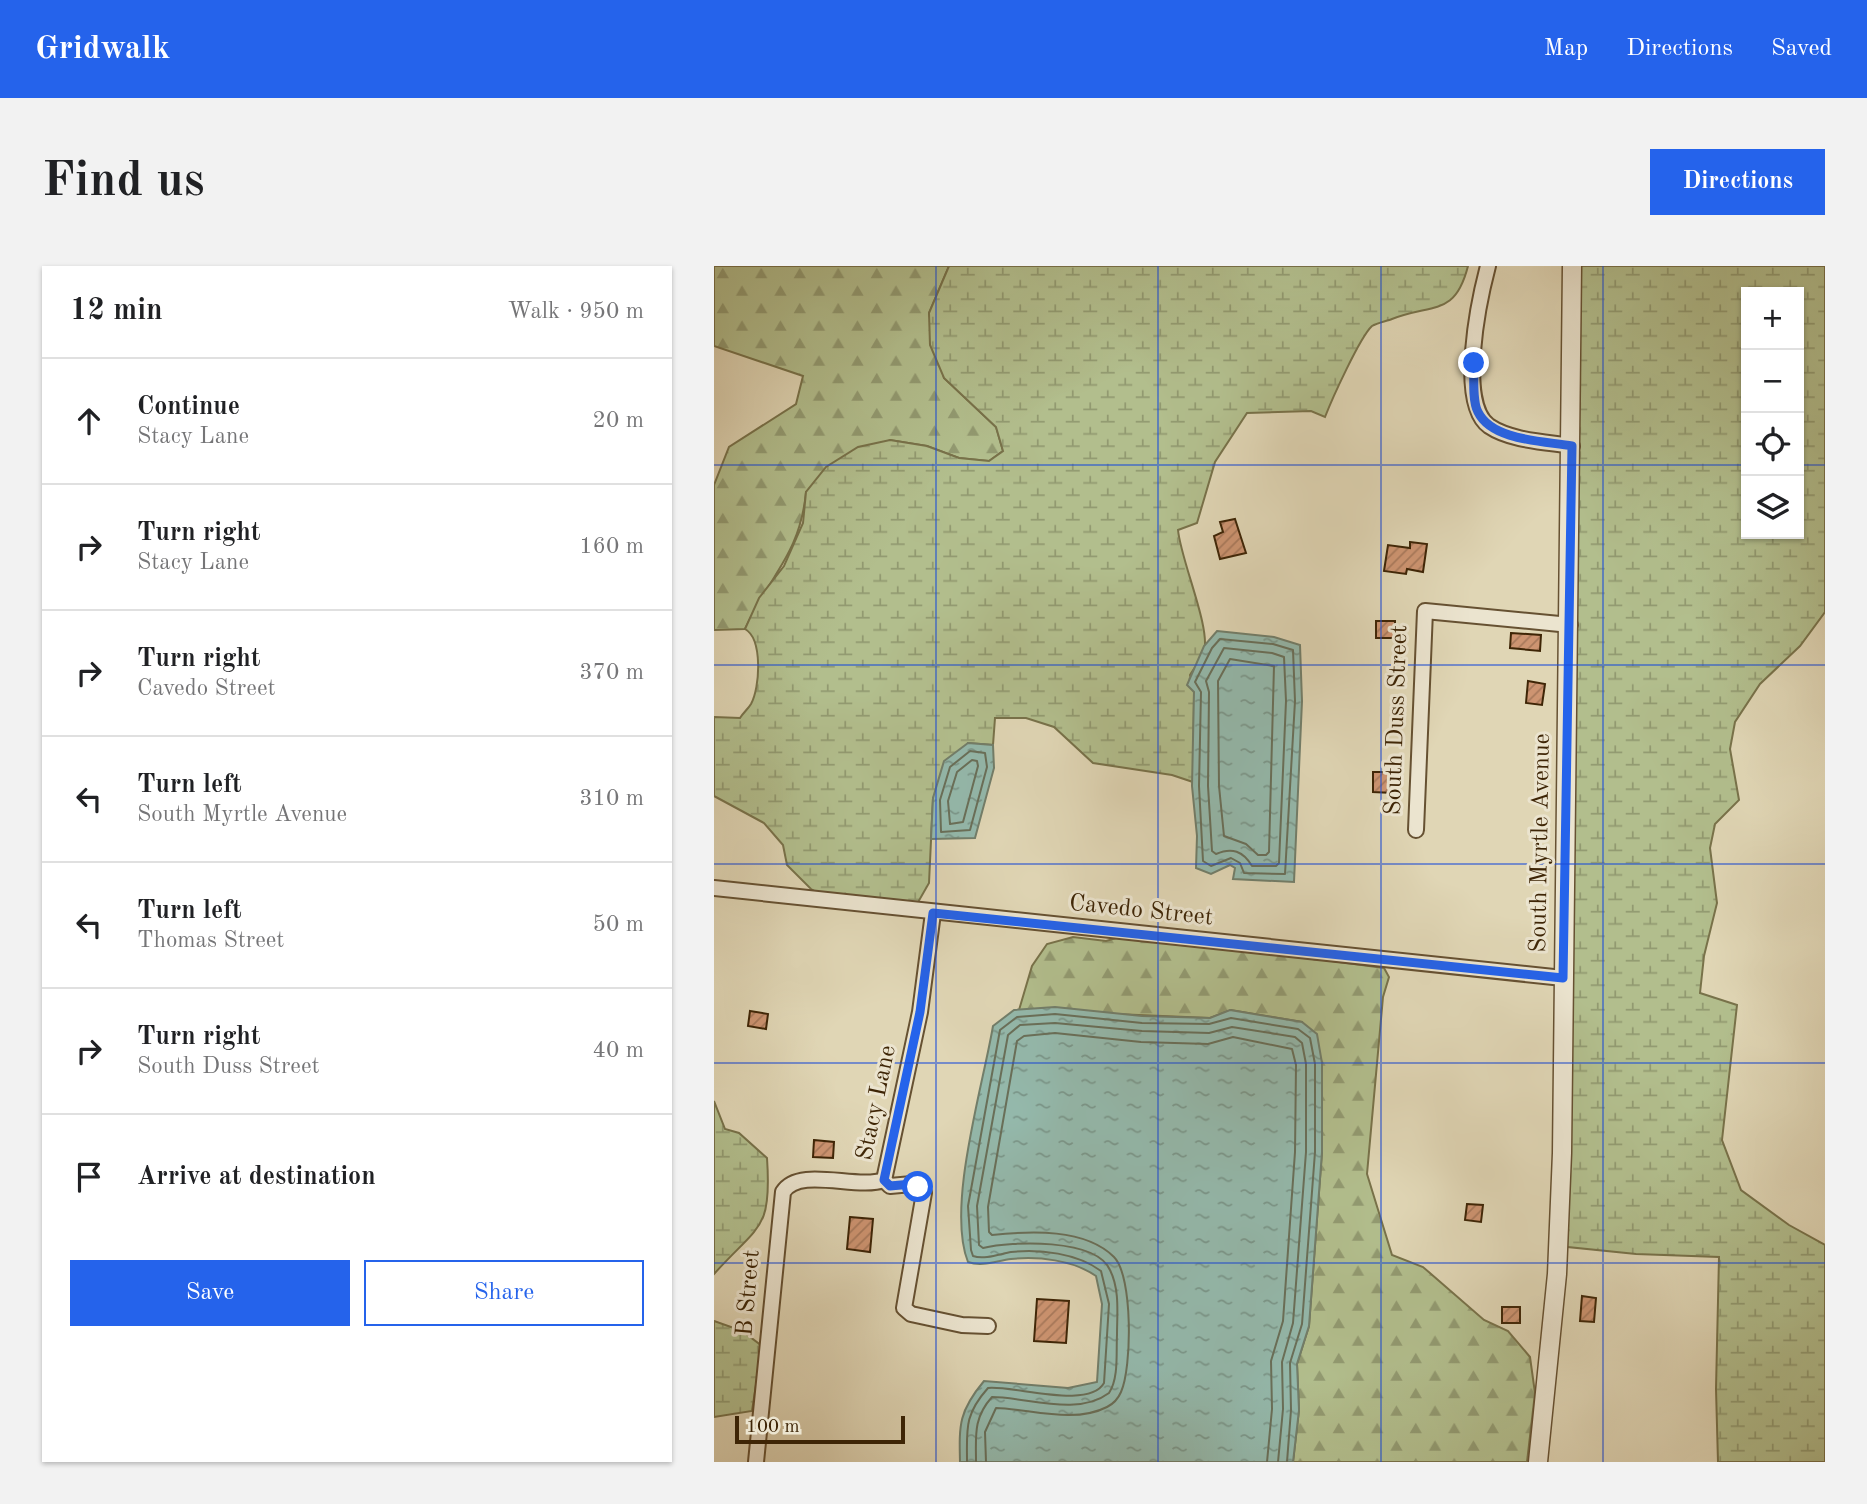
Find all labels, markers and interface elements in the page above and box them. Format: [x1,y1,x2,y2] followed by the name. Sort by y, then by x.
[35,33,170,66] text: Gridwalk
[1544,37,1588,61] text: Map
[1626,37,1733,61] text: Directions
[1771,37,1832,61] text: Saved
[1650,149,1825,215] button: Directions
[42,158,205,207] text: Find us
[1741,287,1804,539] map controls
[1741,287,1804,350] button: +
[70,296,163,326] text: 12 min
[508,300,644,323] text: Walk · 950 m
[1458,347,1489,378] route end
[1741,350,1804,413] button: −
[137,394,240,420] text: Continue
[70,402,108,440] icon: ahead
[593,409,644,432] text: 20 m
[1741,413,1804,476] button: locate
[137,425,249,448] text: Stacy Lane
[1741,476,1804,539] button: layers
[137,520,260,546] text: Turn right
[70,528,108,566] icon: right
[579,535,644,558] text: 160 m
[137,551,249,574] text: Stacy Lane
[1382,624,1412,816] street label: South Duss Street
[137,646,260,672] text: Turn right
[70,654,108,692] icon: right
[579,661,644,684] text: 370 m
[137,677,276,700] text: Cavedo Street
[1527,733,1555,953] street label: South Myrtle Avenue
[137,772,242,798] text: Turn left
[70,780,108,818] icon: left
[579,787,644,810] text: 310 m
[137,803,347,826] text: South Myrtle Avenue
[1068,892,1214,930] street label: Cavedo Street
[137,898,242,924] text: Turn left
[70,906,108,944] icon: left
[593,913,644,936] text: 50 m
[137,929,284,952] text: Thomas Street
[137,1024,260,1050] text: Turn right
[70,1032,108,1070] icon: right
[593,1039,644,1062] text: 40 m
[853,1043,901,1163] street label: Stacy Lane
[137,1055,320,1078] text: South Duss Street
[70,1158,108,1196] icon: arrive
[137,1164,376,1190] text: Arrive at destination
[902,1171,933,1202] route start
[733,1249,765,1337] street label: B Street
[70,1260,350,1326] button: Save
[364,1260,644,1326] button: Share
[735,1413,905,1445] scale bar
[746,1418,799,1437] text: 100 m

